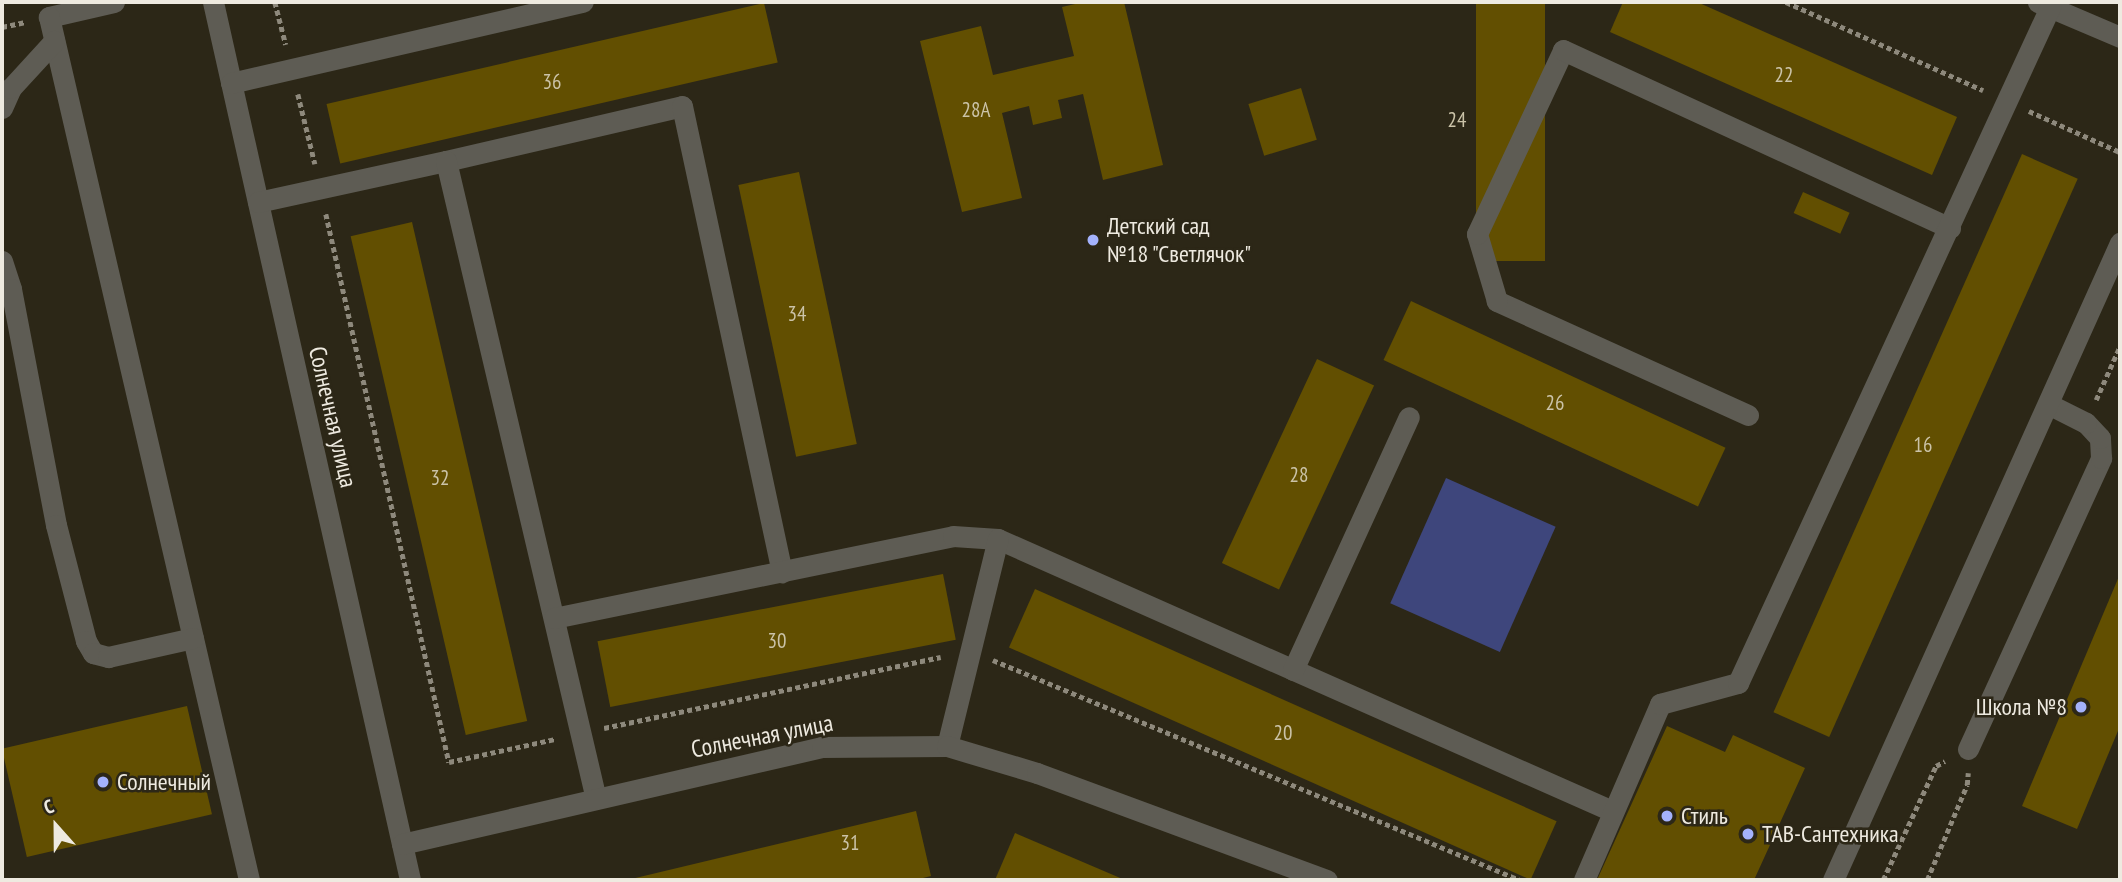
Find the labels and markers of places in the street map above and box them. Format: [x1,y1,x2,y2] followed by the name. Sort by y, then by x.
[1107,212,1252,268] place label: Детский сад №18 "Светлячок"
[1085,232,1101,248] marker: Детский сад №18 "Светлячок"
[1976,693,2067,721] place label: Школа №8
[2073,699,2089,715] marker: Школа №8
[117,768,211,796] place label: Солнечный
[95,774,111,790] marker: Солнечный
[1681,802,1728,830] place label: Стиль
[1659,808,1675,824] marker: Стиль
[1762,820,1899,848] place label: ТАВ-Сантехника
[1740,826,1756,842] marker: ТАВ-Сантехника

